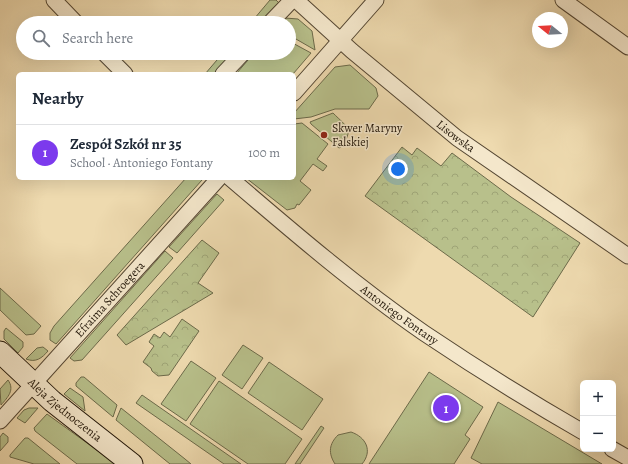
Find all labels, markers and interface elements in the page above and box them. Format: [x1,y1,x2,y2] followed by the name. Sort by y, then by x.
[532,12,568,48] north arrow
[16,16,296,60] search box
[30,27,52,49] icon: search
[62,28,133,48] text: Search here
[32,87,83,110] text: Nearby
[433,116,479,156] street label: Lisowska
[332,120,403,150] place label: Skwer Maryny Falskiej
[319,130,329,140] marker: Skwer Maryny Falskiej
[70,134,182,154] text: Zespół Szkół nr 35
[43,144,47,161] text: 1
[248,144,280,161] text: 100 m
[70,154,213,171] text: School · Antoniego Fontany
[388,159,408,179] your location
[71,257,149,341] street label: Efraima Schroegera
[357,281,442,349] street label: Antoniego Fontany
[24,374,106,446] street label: Aleja Zjednoczenia
[580,380,616,452] map controls
[580,380,616,416] button: +
[433,393,459,423] pin: 1
[580,416,616,452] button: −

